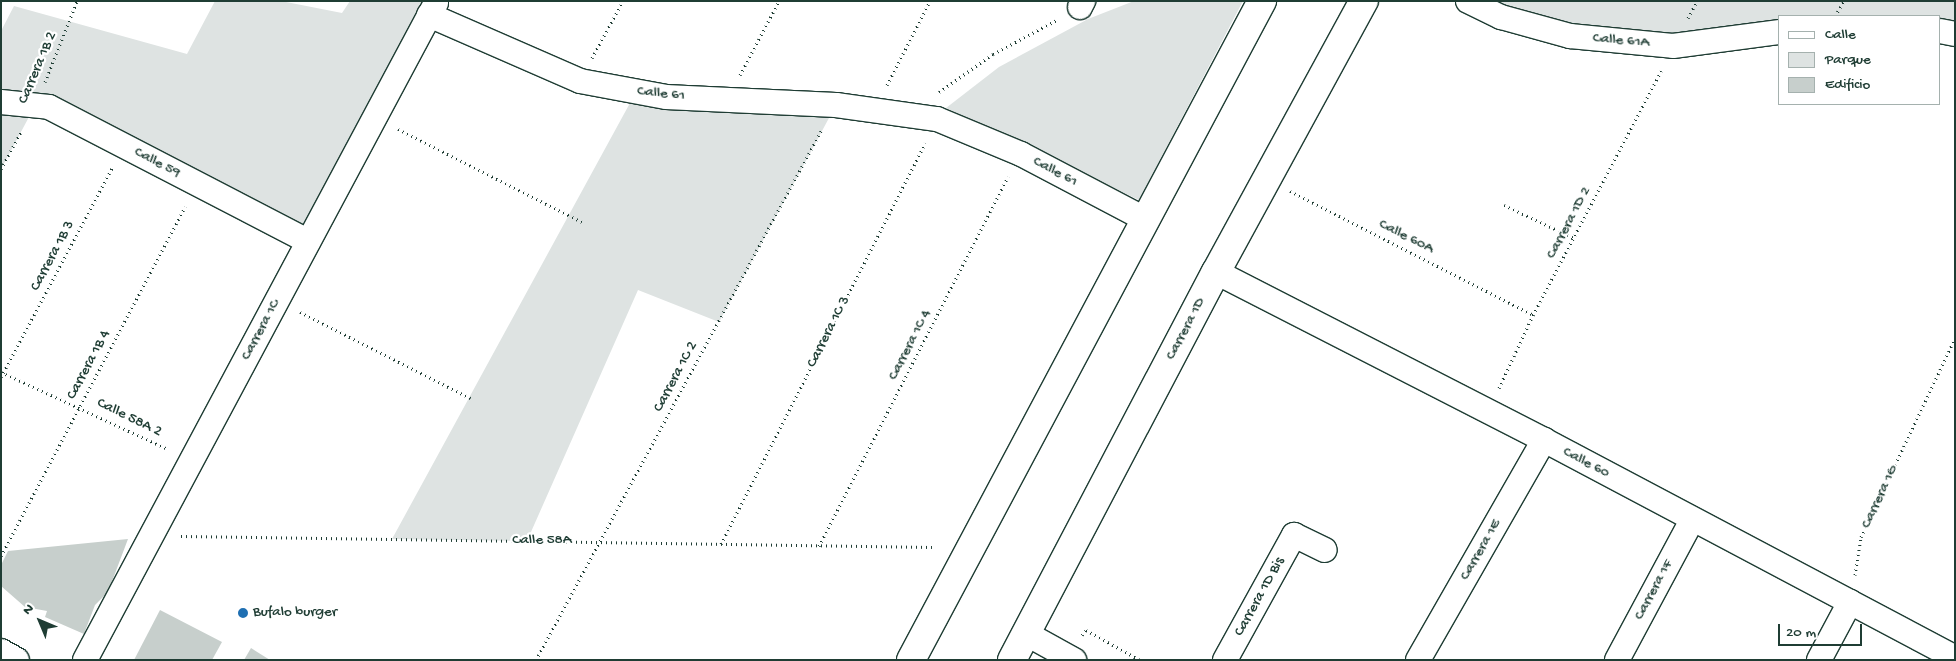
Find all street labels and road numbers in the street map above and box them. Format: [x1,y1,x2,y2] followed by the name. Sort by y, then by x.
[15,29,61,107] street label: Carrera 1B 2
[1592,30,1650,52] street label: Calle 61A
[636,83,686,105] street label: Calle 61
[131,143,183,183] street label: Calle 59
[1030,153,1080,191] street label: Calle 61
[1543,184,1595,262] street label: Carrera 1D 2
[1375,216,1437,258] street label: Calle 60A
[27,218,79,294] street label: Carrera 1B 3
[803,293,855,371] street label: Carrera 1C 3
[1162,295,1210,363] street label: Carrera 1D
[238,297,284,363] street label: Carrera 1C
[885,307,935,383] street label: Carrera 1C 4
[63,327,115,403] street label: Carrera 1B 4
[650,339,702,415] street label: Carrera 1C 2
[93,395,165,441] street label: Calle 58A 2
[1559,443,1613,483] street label: Calle 60
[1858,463,1902,531] street label: Carrera 1G
[1456,516,1506,584] street label: Carrera 1E
[512,532,572,550] street label: Calle 58A
[1231,554,1289,640] street label: Carrera 1D Bis
[1631,557,1677,623] street label: Carrera 1F

